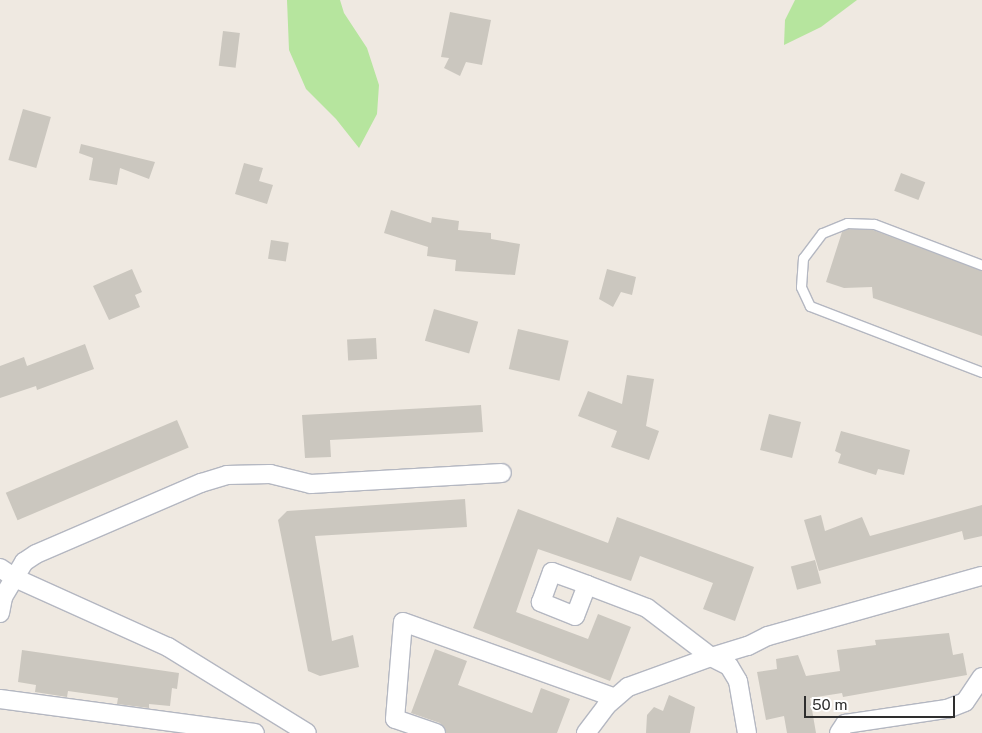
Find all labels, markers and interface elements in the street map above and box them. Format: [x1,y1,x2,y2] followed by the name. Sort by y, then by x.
[807,686,958,718] scale bar
[812,696,847,713] text: 50 m

